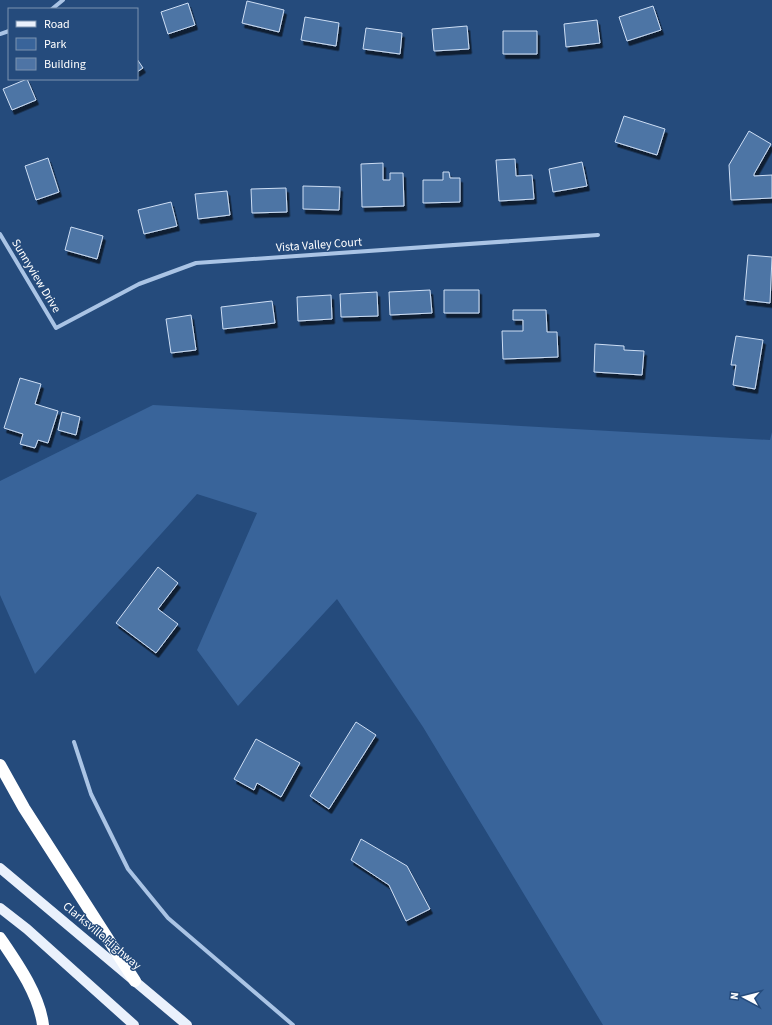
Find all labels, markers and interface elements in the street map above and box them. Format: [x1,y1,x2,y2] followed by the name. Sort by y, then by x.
[8,8,138,80] legend
[44,16,70,33] text: Road
[44,36,66,53] text: Park
[44,56,86,73] text: Building
[275,234,363,256] street label: Vista Valley Court
[7,236,65,316] street label: Sunnyview Drive
[59,898,145,974] street label: Clarksville Highway
[724,977,764,1017] north arrow
[727,991,742,1000] text: N

